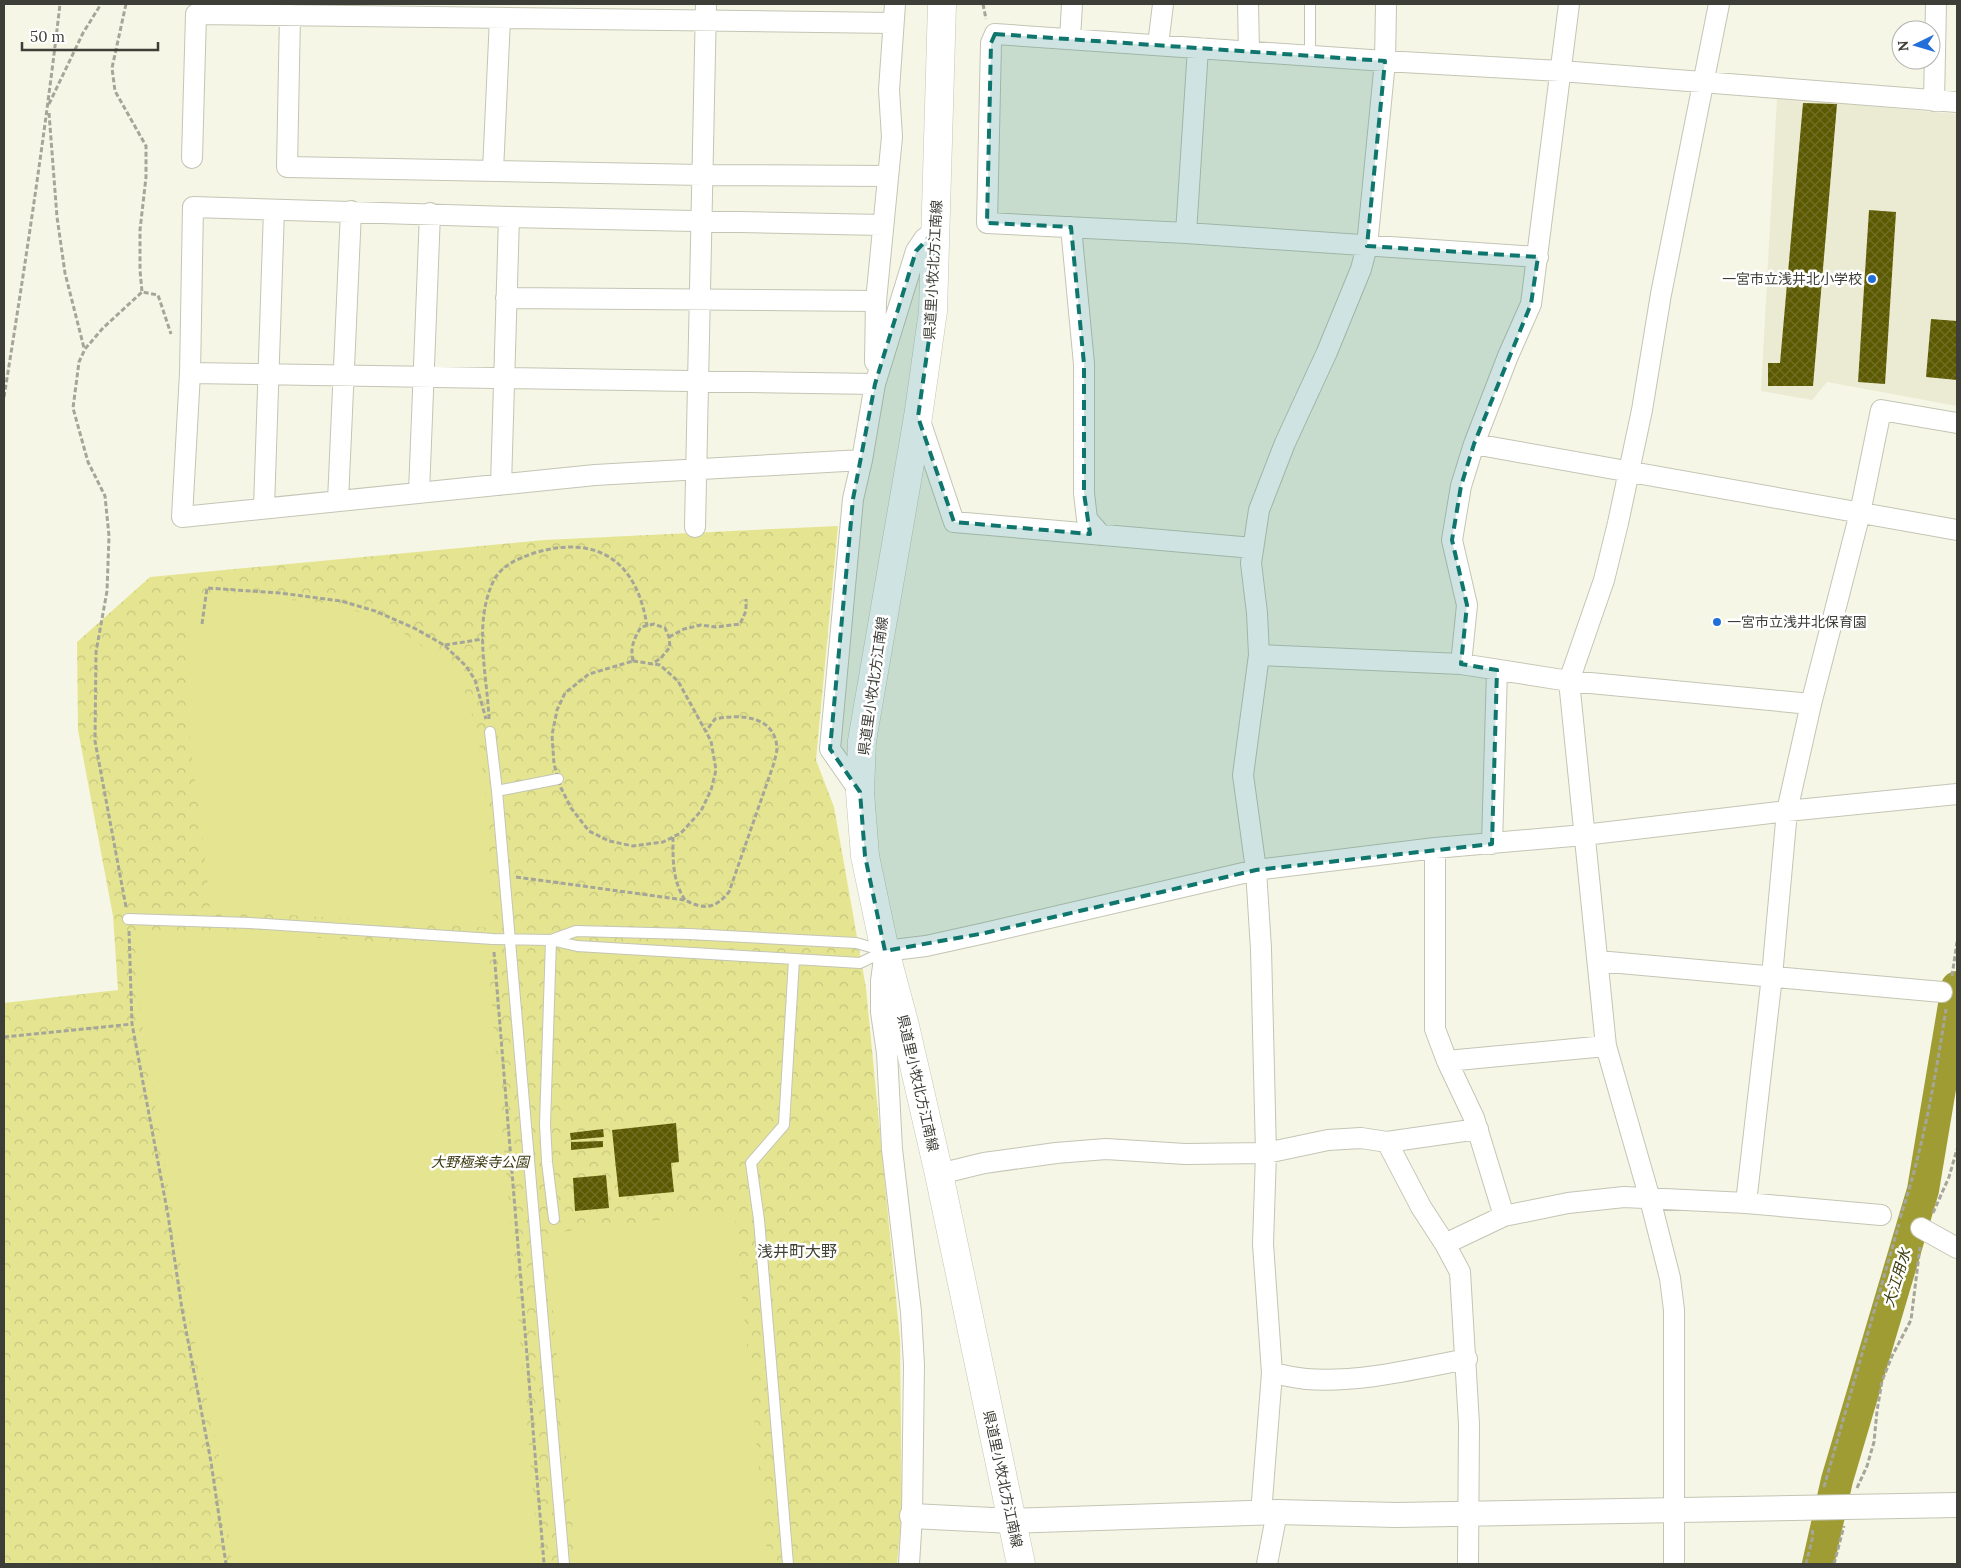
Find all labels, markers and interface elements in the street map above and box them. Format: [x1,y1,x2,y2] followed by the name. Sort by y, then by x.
[22,20,159,52] scale bar
[1891,20,1941,70] north arrow
[30,27,65,46] text: 50 m
[1894,40,1912,52] text: N
[920,200,946,340] street label: 県道里小牧北方江南線
[1722,270,1862,288] place label: 一宮市立浅井北小学校
[1866,273,1878,285] marker: 一宮市立浅井北小学校
[1727,613,1867,631] place label: 一宮市立浅井北保育園
[854,615,892,757] street label: 県道里小牧北方江南線
[1711,616,1723,628] marker: 一宮市立浅井北保育園
[893,1013,943,1153] street label: 県道里小牧北方江南線
[431,1153,531,1171] park label: 大野極楽寺公園
[757,1241,837,1261] district label: 浅井町大野
[1879,1244,1915,1309] water label: 大江用水
[980,1409,1026,1549] street label: 県道里小牧北方江南線

